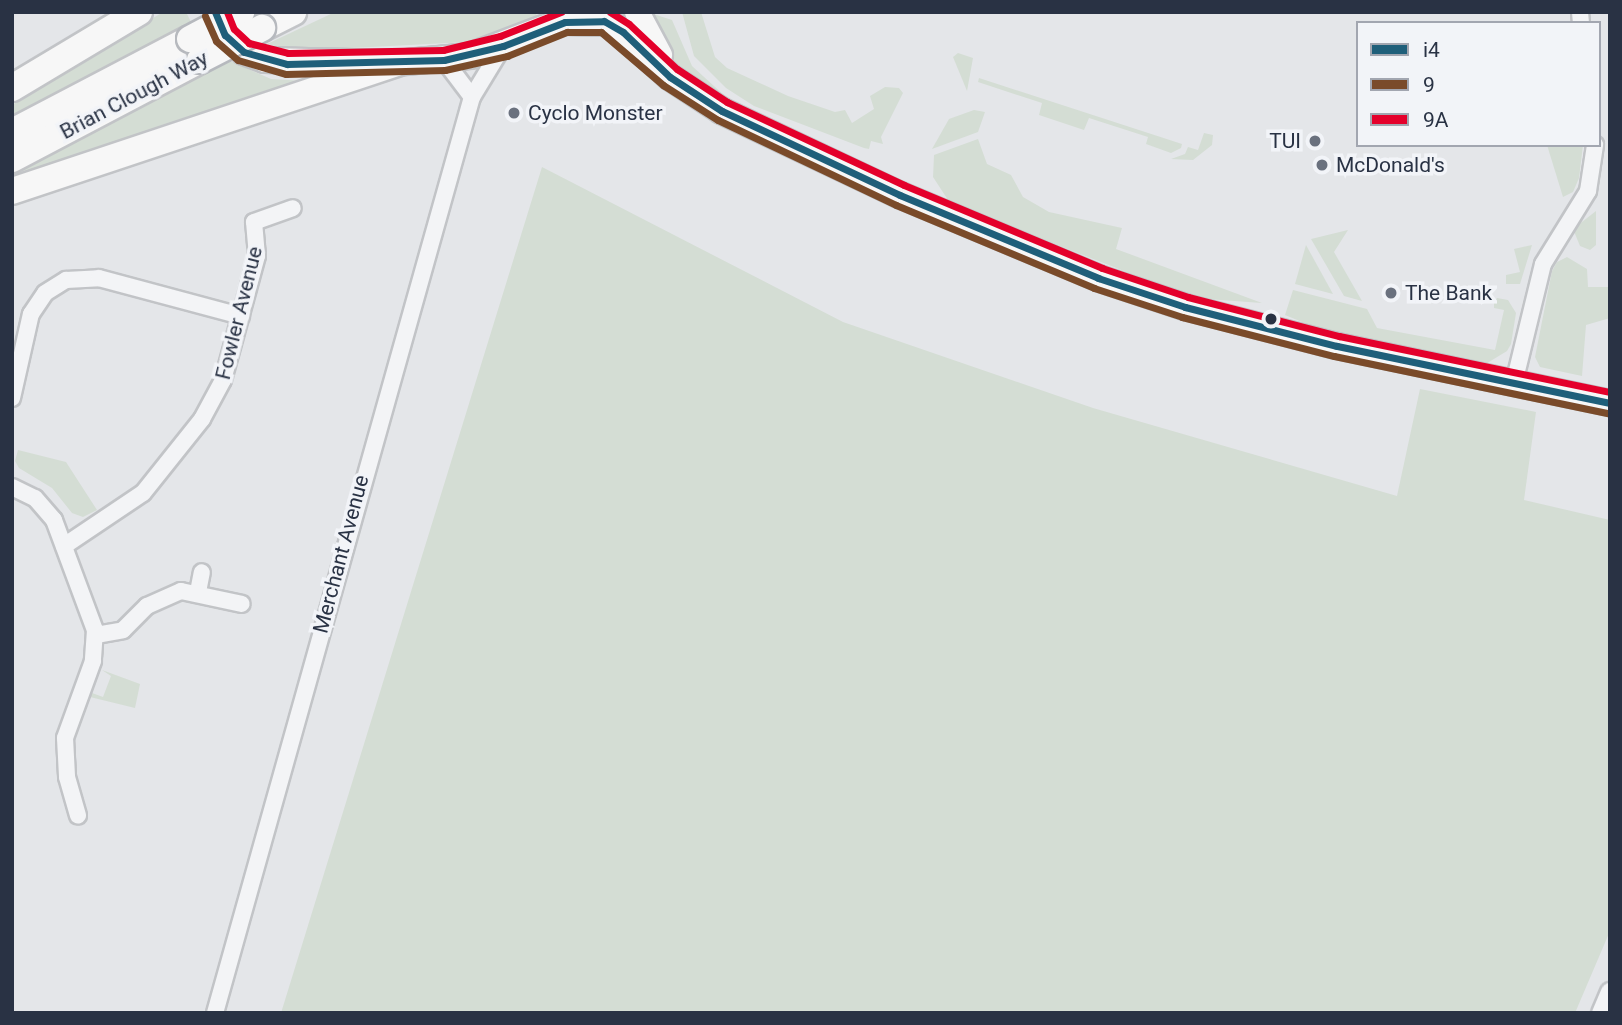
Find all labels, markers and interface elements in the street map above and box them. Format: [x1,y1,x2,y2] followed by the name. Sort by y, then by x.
[1356,21,1601,147] legend
[1423,38,1440,62] text: i4
[56,45,212,145] street label: Brian Clough Way
[1423,73,1435,97] text: 9
[528,100,663,126] place label: Cyclo Monster
[506,105,522,121] marker: Cyclo Monster
[1423,108,1449,132] text: 9A
[1269,128,1301,154] place label: TUI
[1307,133,1323,149] marker: TUI
[1336,152,1445,178] place label: McDonald's
[1314,157,1330,173] marker: McDonald's
[210,244,268,382] street label: Fowler Avenue
[1405,280,1492,306] place label: The Bank
[1383,285,1399,301] marker: The Bank
[1264,312,1278,326] unlabelled marker
[308,472,374,636] street label: Merchant Avenue

